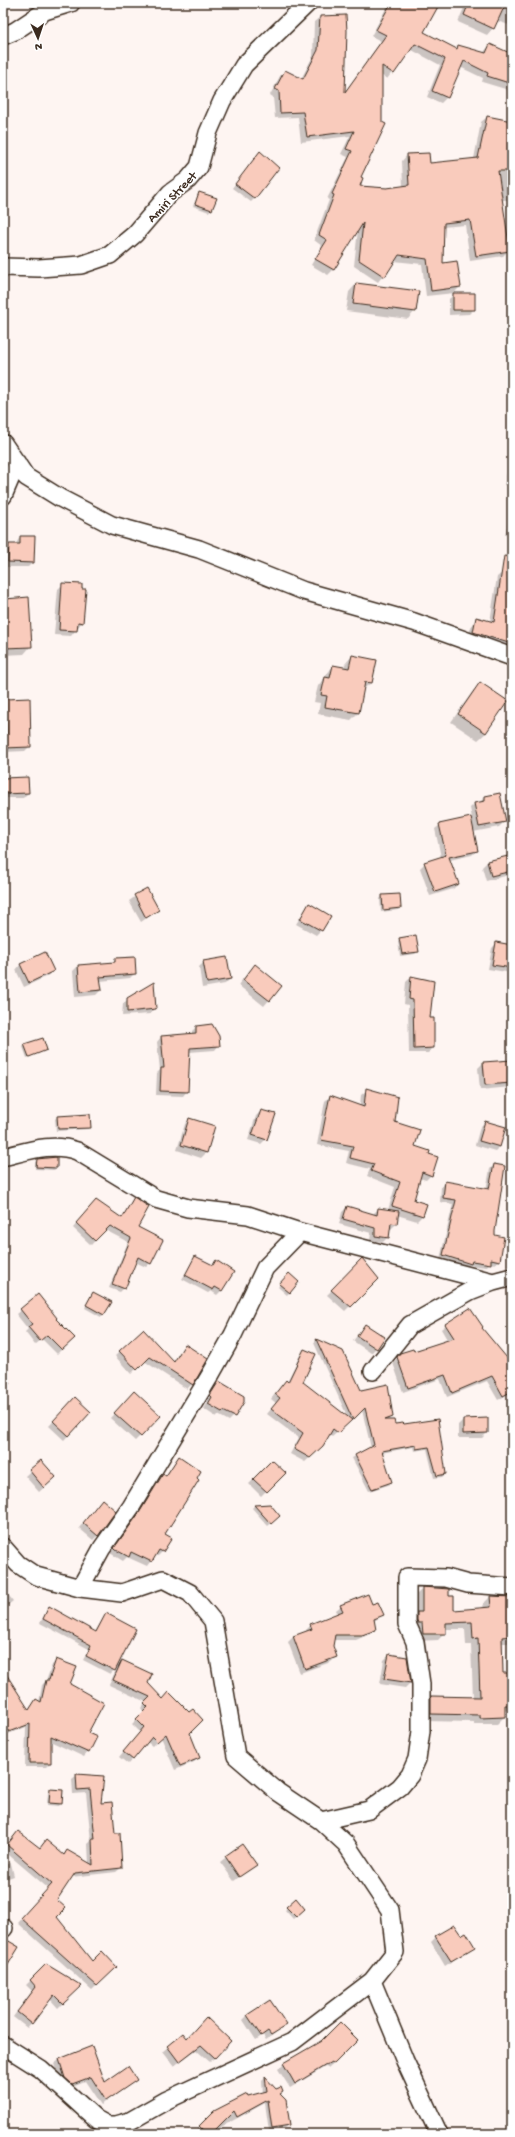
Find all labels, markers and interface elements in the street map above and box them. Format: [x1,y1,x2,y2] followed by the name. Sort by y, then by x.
[18,18,58,58] north arrow
[35,40,42,52] text: N
[145,168,202,226] street label: Amiri Street

